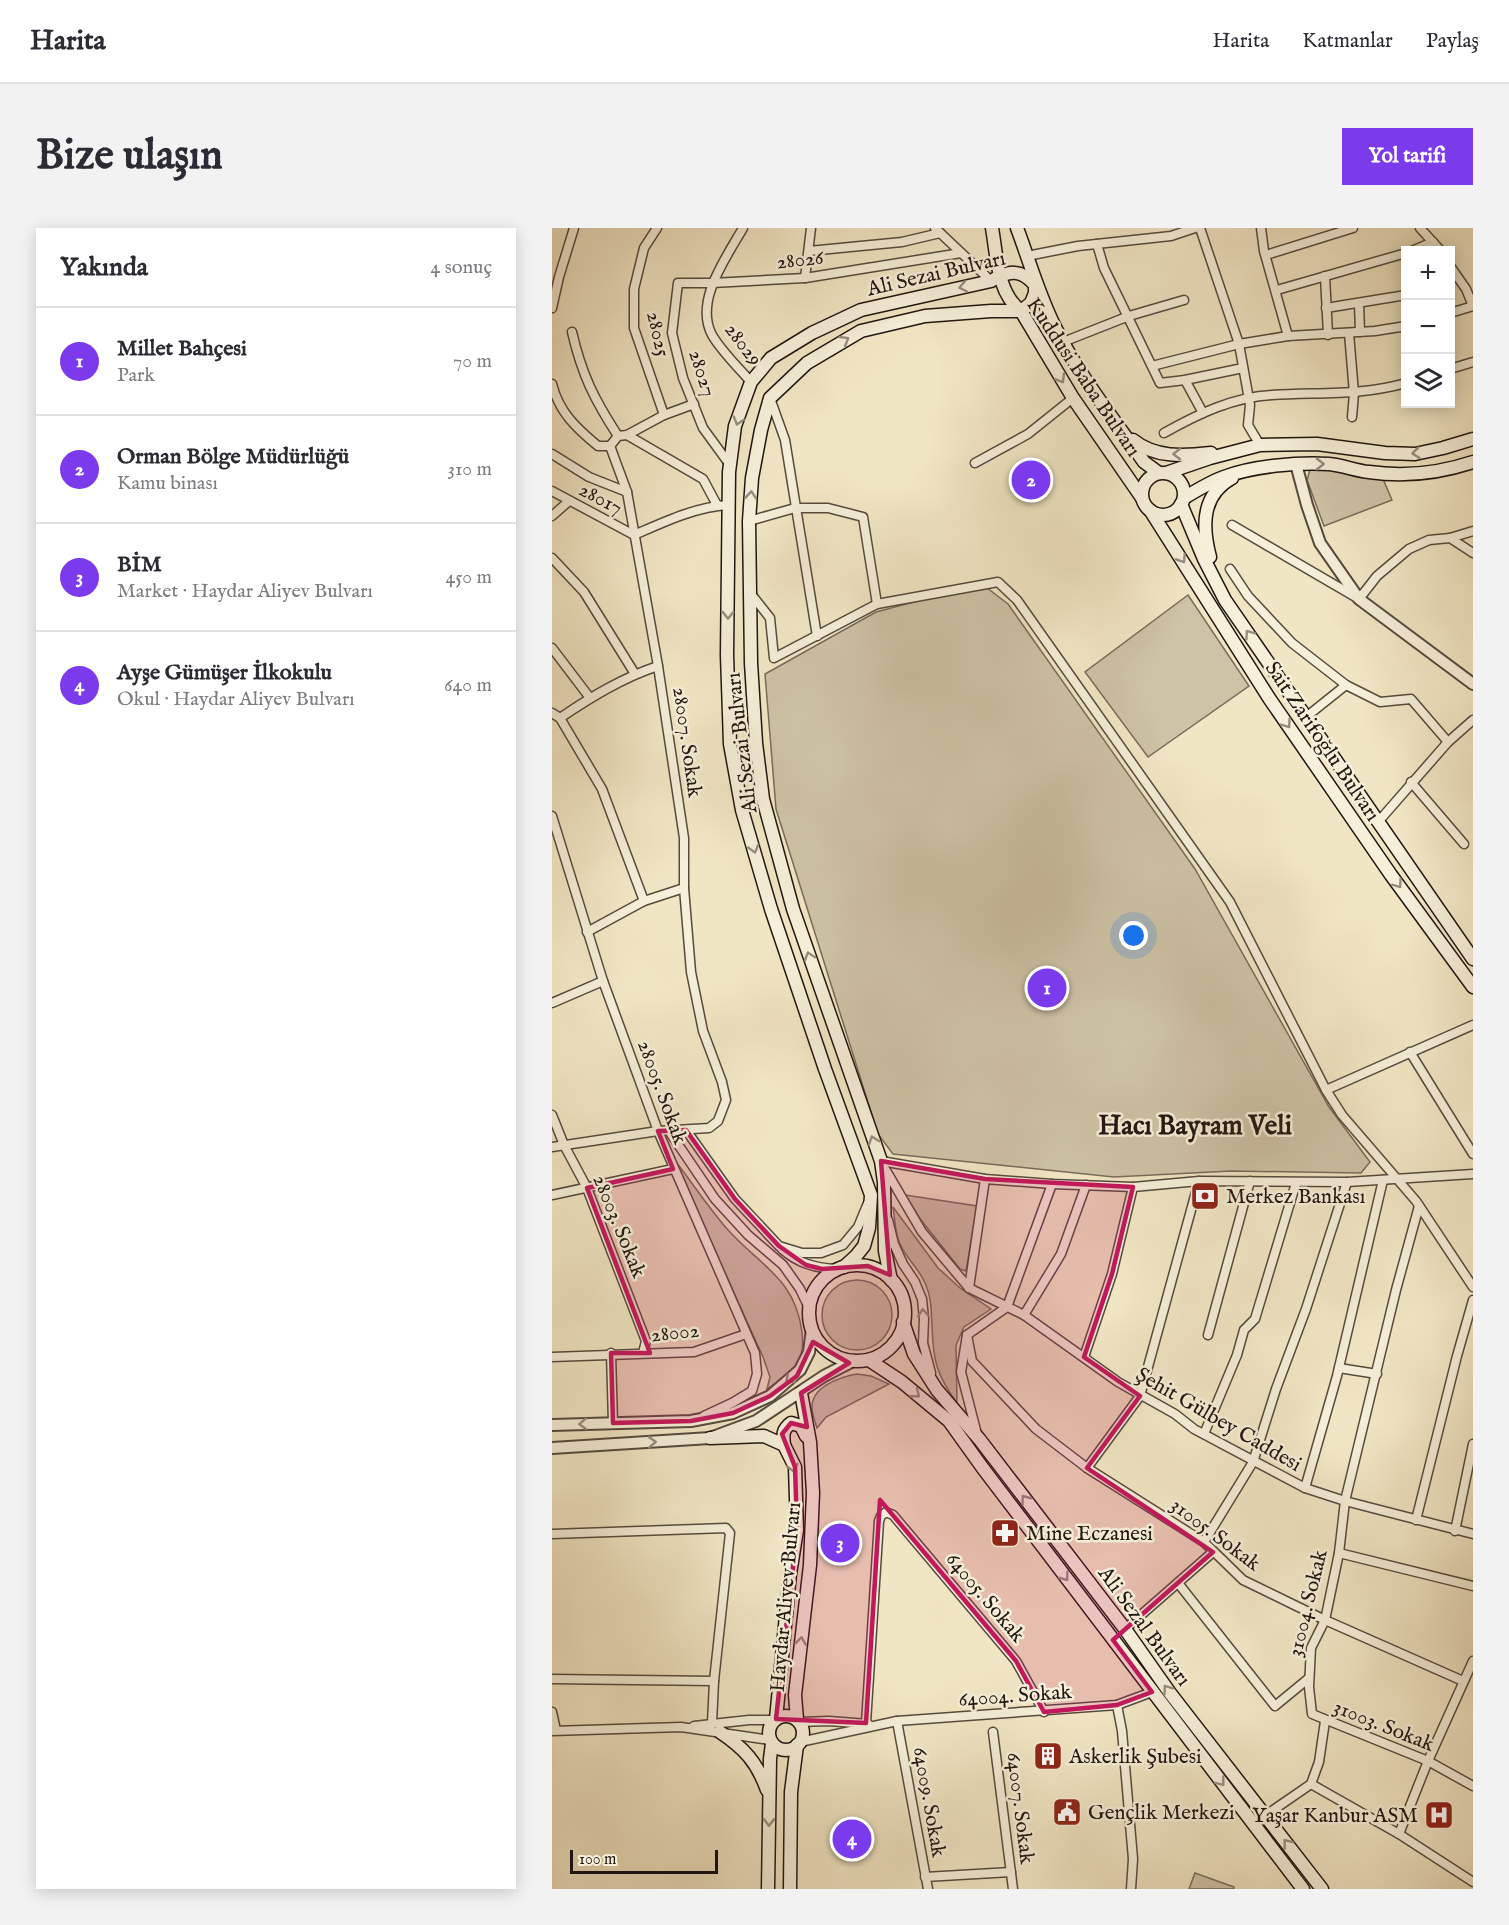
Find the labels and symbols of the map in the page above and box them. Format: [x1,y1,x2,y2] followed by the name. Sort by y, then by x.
[775,244,826,276] street label: 28026
[863,245,1008,304] street label: Ali Sezai Bulvarı
[958,280,968,293] one-way arrow
[1019,293,1146,463] street label: Kuddusi Baba Bulvarı
[639,309,676,360] street label: 28025
[718,318,768,372] street label: 28029
[839,335,849,347] one-way arrow
[681,347,722,400] street label: 28027
[1054,373,1066,383] one-way arrow
[732,415,745,426] one-way arrow
[1412,446,1421,459] one-way arrow
[1173,448,1182,460] one-way arrow
[1012,458,1050,502] pin: 2
[1315,458,1324,470] one-way arrow
[574,477,627,522] street label: 28017
[744,490,757,500] one-way arrow
[1175,552,1186,563] one-way arrow
[721,611,734,620] one-way arrow
[1245,630,1256,641] one-way arrow
[1258,657,1385,827] street label: Sait Zarifoğlu Bulvarı
[720,671,765,816] street label: Ali Sezai Bulvarı
[665,685,708,800] street label: 28007. Sokak
[1280,717,1291,728] one-way arrow
[747,843,759,854] one-way arrow
[1391,877,1402,888] one-way arrow
[1119,921,1148,950] your location
[804,951,816,962] one-way arrow
[1028,966,1066,1011] pin: 1
[630,1037,693,1149] street label: 28005. Sokak
[1098,1110,1292,1144] district label: Hacı Bayram Veli
[868,1135,881,1146] one-way arrow
[586,1171,652,1283] street label: 28003. Sokak
[1189,1180,1221,1212] bank icon: Merkez Bankası
[1226,1184,1365,1211] place label: Merkez Bankası
[917,1308,930,1317] one-way arrow
[650,1318,701,1349] street label: 28002
[1130,1362,1306,1479] street label: Şehit Gülbey Caddesi
[785,1373,796,1384] one-way arrow
[909,1387,920,1398] one-way arrow
[579,1418,588,1431] one-way arrow
[648,1435,657,1448] one-way arrow
[786,1463,799,1473] one-way arrow
[1164,1492,1266,1578] street label: 31005. Sokak
[1022,1494,1033,1505] one-way arrow
[765,1501,808,1693] street label: Haydar Aliyev Bulvarı
[989,1517,1021,1549] pharmacy icon: Mine Eczanesi
[820,1520,860,1566] pin: 3
[1026,1521,1153,1548] place label: Mine Eczanesi
[1282,1546,1335,1660] street label: 31004. Sokak
[939,1547,1031,1649] street label: 64005. Sokak
[1091,1561,1196,1692] street label: Ali Sezal Bulvarı
[1058,1570,1069,1581] one-way arrow
[794,1637,807,1646] one-way arrow
[958,1679,1073,1714] street label: 64004. Sokak
[1163,1684,1174,1695] one-way arrow
[1329,1694,1439,1759] street label: 31003. Sokak
[1032,1740,1064,1772] building icon: Askerlik Şubesi
[1068,1744,1202,1771] place label: Askerlik Şubesi
[906,1745,952,1860] street label: 64009. Sokak
[999,1751,1040,1866] street label: 64007. Sokak
[1214,1776,1225,1787] one-way arrow
[1051,1796,1083,1828] public building icon: Gençlik Merkezi
[1423,1799,1455,1831] hospital icon: Yaşar Kanbur ASM
[1088,1800,1235,1827] place label: Gençlik Merkezi
[1252,1803,1418,1830] place label: Yaşar Kanbur ASM
[832,1816,872,1862] pin: 4
[763,1817,775,1826] one-way arrow
[1283,1838,1294,1849] one-way arrow
[570,1847,718,1874] scale bar

